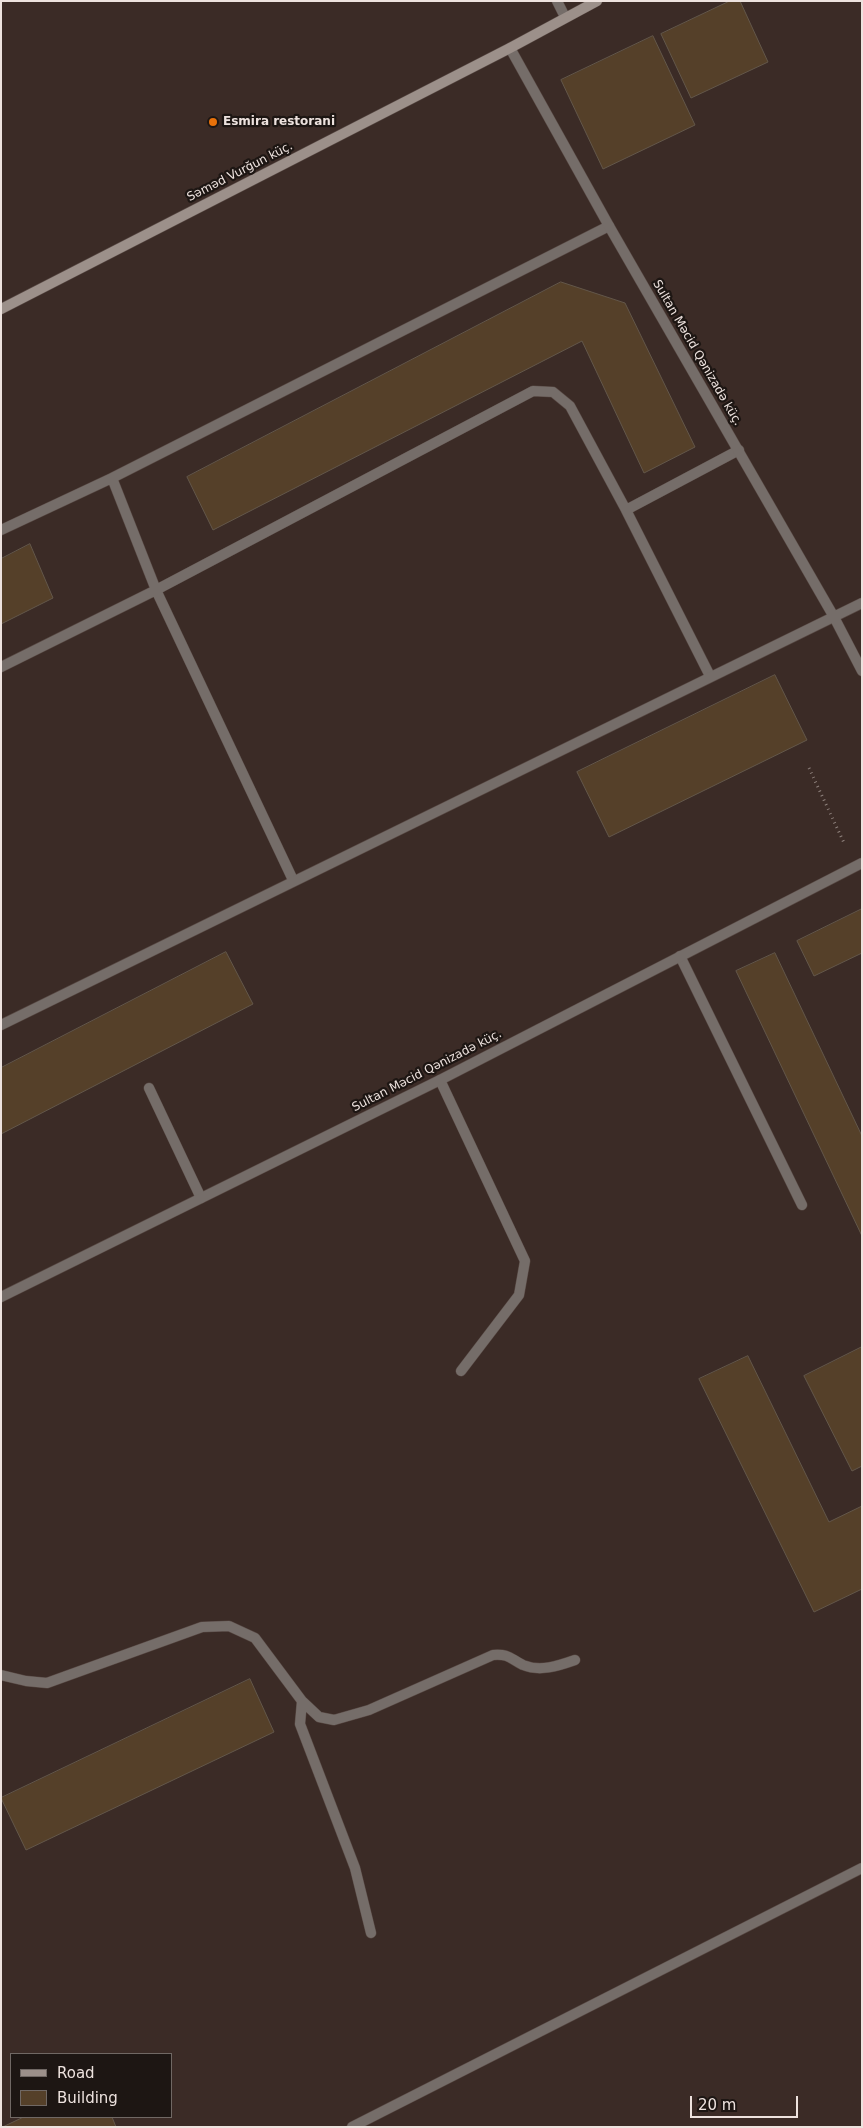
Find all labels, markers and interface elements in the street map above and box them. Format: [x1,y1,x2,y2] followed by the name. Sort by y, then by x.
[223,115,335,129] place label: Esmira restorani
[207,116,219,128] marker: Esmira restorani
[185,139,295,205] street label: Səməd Vurğun küç.
[649,278,745,428] street label: Sultan Məcid Qənizadə küç.
[350,1027,504,1115] street label: Sultan Məcid Qənizadə küç.
[10,2053,172,2118] legend
[57,2064,95,2082] text: Road
[693,2086,800,2118] scale bar
[57,2089,118,2107] text: Building
[698,2096,736,2114] text: 20 m

